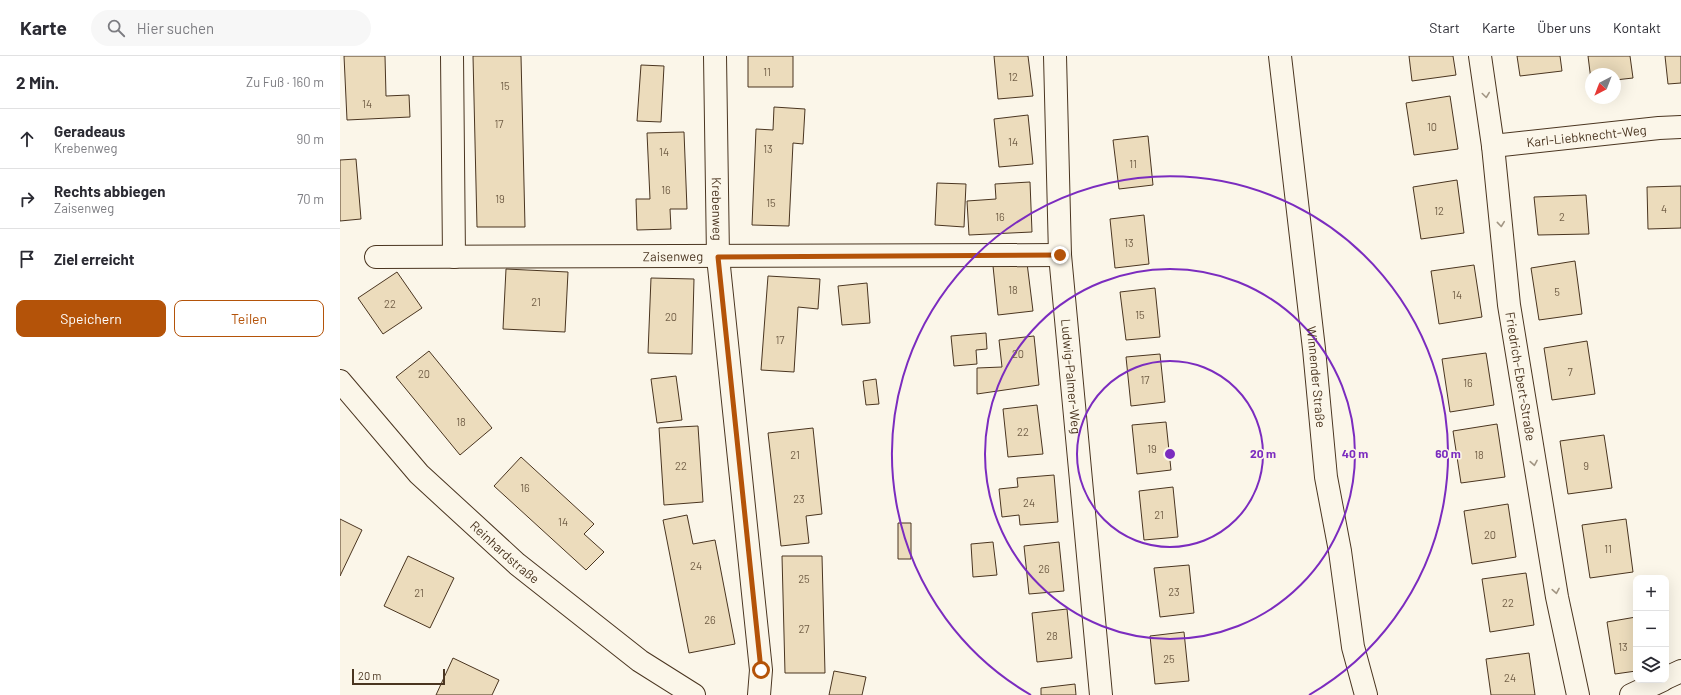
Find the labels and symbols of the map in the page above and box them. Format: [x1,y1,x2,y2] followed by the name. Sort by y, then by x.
[763,65,771,78] house number: 11
[1585,68,1621,104] north arrow
[1008,70,1018,83] house number: 12
[500,79,510,92] house number: 15
[1481,92,1490,98] one-way arrow
[362,97,372,110] house number: 14
[494,117,504,130] house number: 17
[1427,120,1437,133] house number: 10
[1526,121,1647,150] street label: Karl-Liebknecht-Weg
[1008,135,1018,148] house number: 14
[763,142,773,155] house number: 13
[659,145,669,158] house number: 14
[1129,157,1137,170] house number: 11
[709,177,726,241] street label: Krebenweg
[661,183,671,196] house number: 16
[495,192,505,205] house number: 19
[766,196,776,209] house number: 15
[1661,202,1667,215] house number: 4
[1434,204,1444,217] house number: 12
[995,210,1005,223] house number: 16
[1559,210,1565,223] house number: 2
[1496,221,1505,227] one-way arrow
[1124,236,1134,249] house number: 13
[1051,246,1069,264] route end
[643,248,703,264] street label: Zaisenweg
[1008,283,1018,296] house number: 18
[1554,285,1560,298] house number: 5
[1452,288,1462,301] house number: 14
[531,295,541,308] house number: 21
[384,297,396,310] house number: 22
[1135,308,1145,321] house number: 15
[665,310,677,323] house number: 20
[1502,311,1539,442] street label: Friedrich-Ebert-Straße
[1058,318,1085,435] street label: Ludwig-Palmer-Weg
[1303,325,1329,428] street label: Winnender Straße
[775,333,785,346] house number: 17
[1012,347,1024,360] house number: 20
[1567,365,1573,378] house number: 7
[418,367,430,380] house number: 20
[1140,373,1150,386] house number: 17
[1463,376,1473,389] house number: 16
[456,415,466,428] house number: 18
[1017,425,1029,438] house number: 22
[1147,442,1157,455] house number: 19
[1250,446,1276,460] text: 20 m
[1342,446,1368,460] text: 40 m
[1435,446,1461,460] text: 60 m
[1163,447,1177,461] centre of rings
[790,448,800,461] house number: 21
[1474,448,1484,461] house number: 18
[675,459,687,472] house number: 22
[1583,459,1589,472] house number: 9
[1529,460,1537,466] one-way arrow
[520,481,530,494] house number: 16
[793,492,805,505] house number: 23
[1023,496,1035,509] house number: 24
[1154,508,1164,521] house number: 21
[558,515,568,528] house number: 14
[467,517,543,587] street label: Reinhardstraße
[1484,528,1496,541] house number: 20
[1604,542,1612,555] house number: 11
[690,559,702,572] house number: 24
[1038,562,1050,575] house number: 26
[798,572,810,585] house number: 25
[1168,585,1180,598] house number: 23
[414,586,424,599] house number: 21
[1551,588,1559,595] one-way arrow
[1502,596,1514,609] house number: 22
[704,613,716,626] house number: 26
[798,622,810,635] house number: 27
[1046,629,1058,642] house number: 28
[1618,640,1628,653] house number: 13
[1163,652,1175,665] house number: 25
[752,661,770,679] route start
[352,667,445,686] scale bar
[1504,671,1516,684] house number: 24

